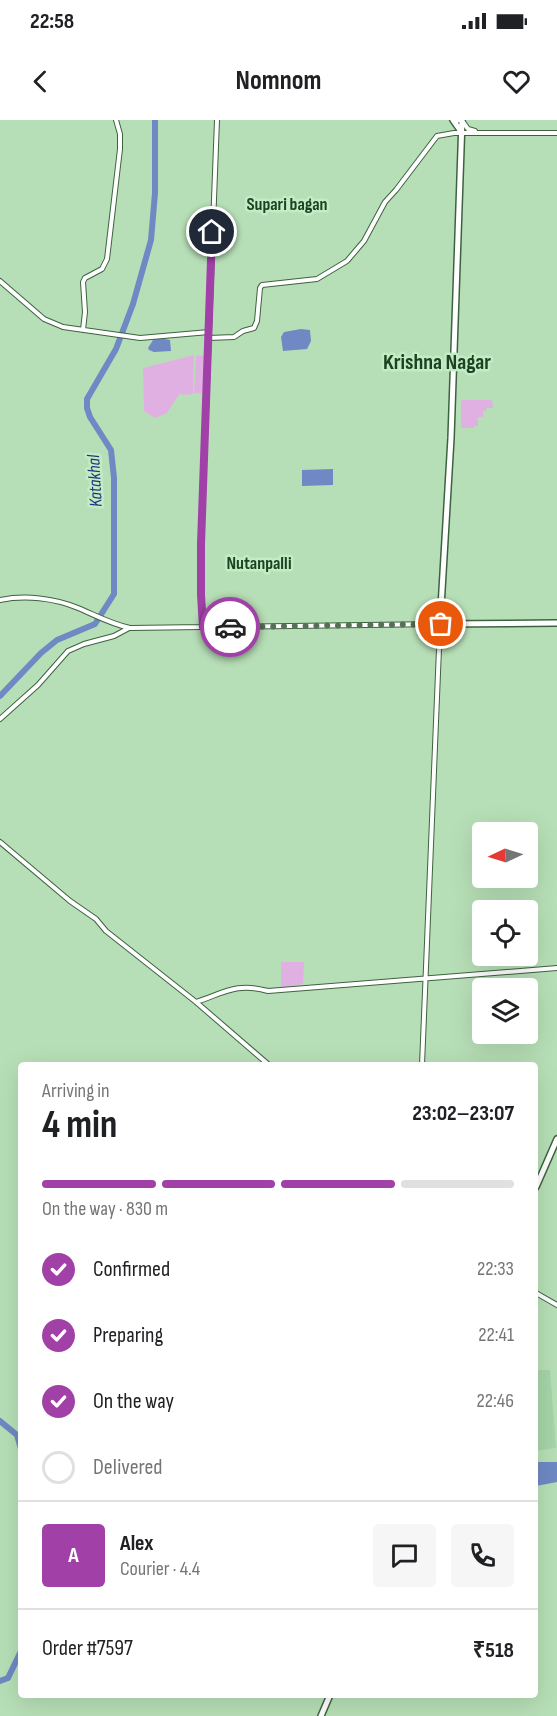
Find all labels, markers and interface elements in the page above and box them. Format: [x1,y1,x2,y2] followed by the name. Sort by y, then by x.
[30,8,74,35] text: 22:58
[24,65,57,98] icon: back
[236,65,321,97] text: Nomnom
[500,65,533,98] icon: heart
[246,194,328,215] district label: Supari bagan
[186,206,237,257] pin
[195,215,228,248] icon: home
[383,349,491,376] district label: Krishna Nagar
[83,454,107,508] water label: Katakhal
[226,553,292,574] district label: Nutanpalli
[200,597,260,657] courier
[415,598,466,649] pin
[424,607,457,640] icon: bag
[214,611,247,644] icon: car
[472,822,538,888] north arrow
[472,822,538,1044] map controls
[472,900,538,966] button: locate
[472,978,538,1044] button: layers
[42,1079,110,1103] text: Arriving in
[412,1100,514,1127] text: 23:02–23:07
[42,1102,117,1149] text: 4 min
[42,1197,168,1221] text: On the way · 830 m
[42,1253,75,1286] icon: check
[93,1256,170,1283] text: Confirmed
[477,1257,514,1281] text: 22:33
[42,1319,75,1352] icon: check
[93,1322,163,1349] text: Preparing
[478,1323,514,1347] text: 22:41
[42,1385,75,1418] icon: check
[93,1388,174,1415] text: On the way
[477,1389,514,1413] text: 22:46
[93,1454,162,1481] text: Delivered
[373,1524,436,1587] button: chat
[451,1524,514,1587] button: phone
[120,1530,153,1557] text: Alex
[68,1542,79,1569] text: A
[120,1557,200,1581] text: Courier · 4.4
[42,1635,133,1662] text: Order #7597
[473,1637,514,1664] text: ₹518

